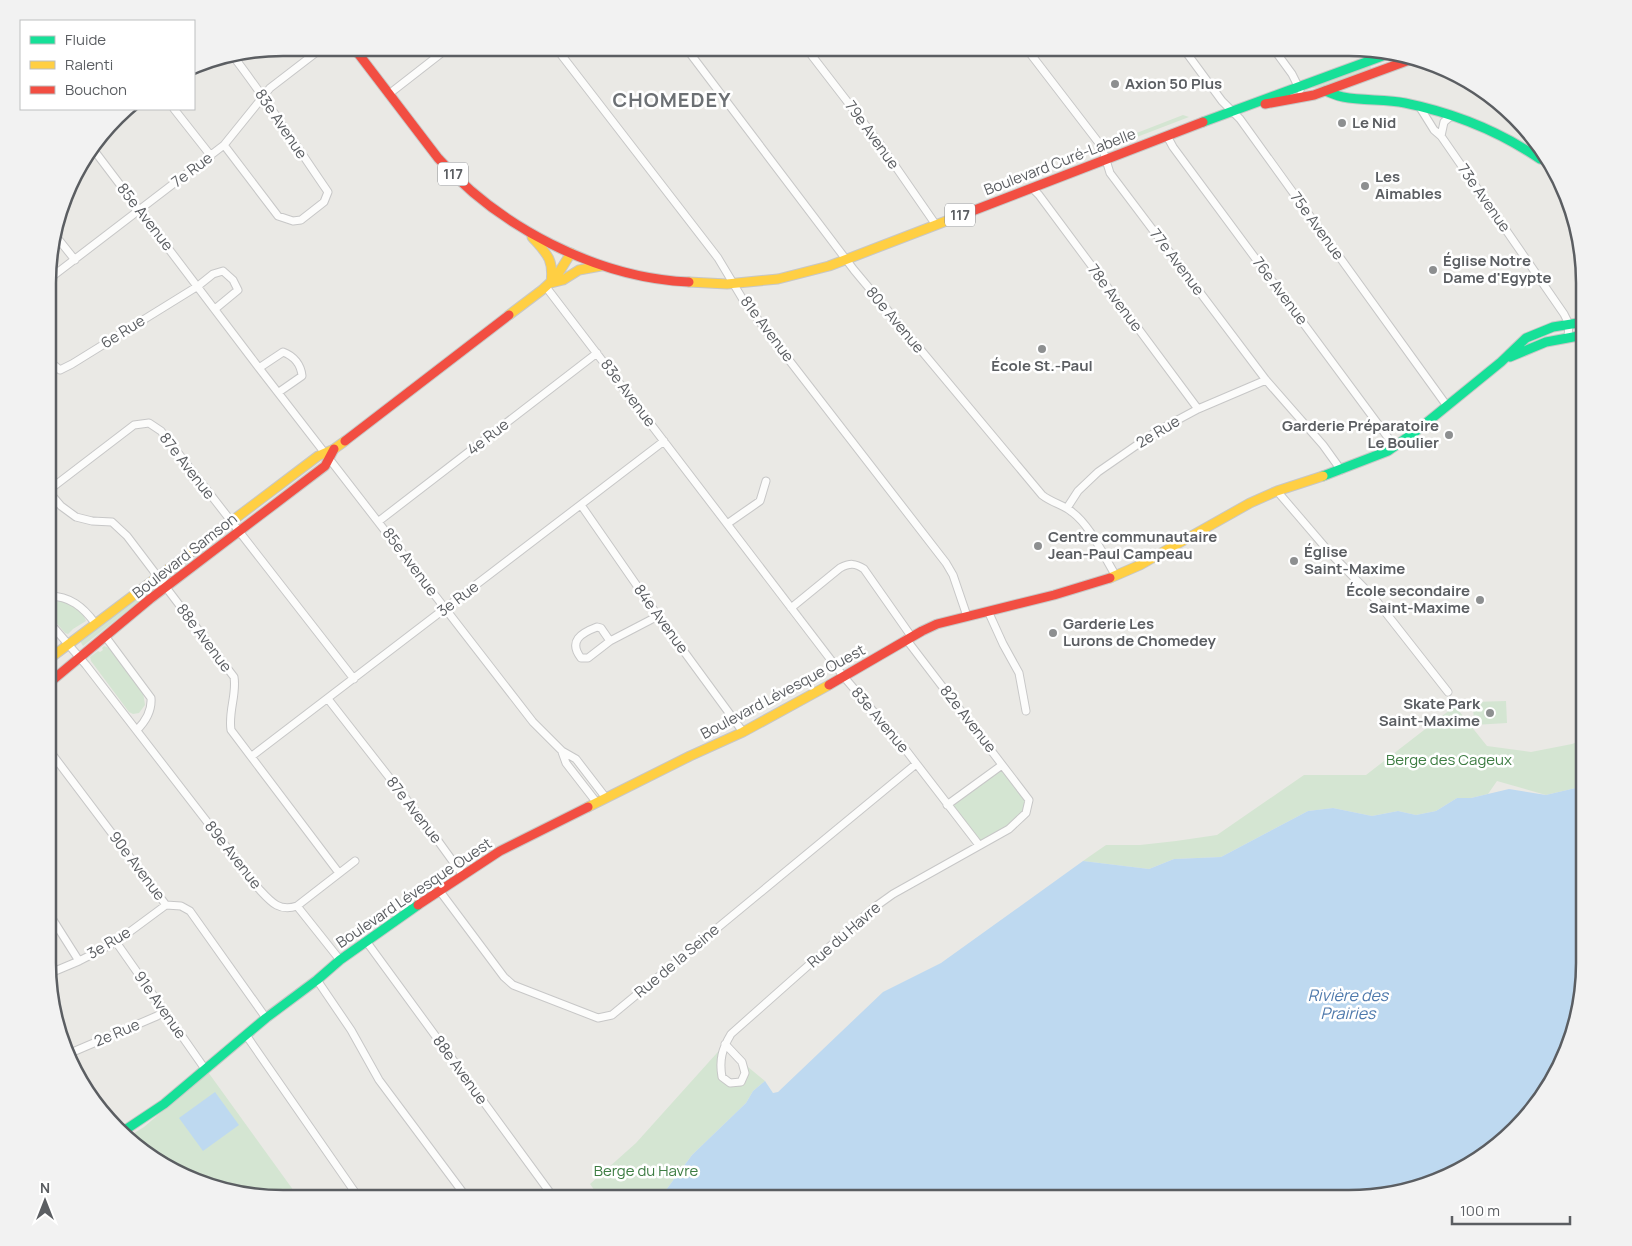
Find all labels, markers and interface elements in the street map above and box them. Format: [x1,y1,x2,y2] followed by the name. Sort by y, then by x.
[20,20,195,110] legend
[65,29,106,50] text: Fluide
[65,54,113,75] text: Ralenti
[1125,73,1222,94] place label: Axion 50 Plus
[1109,78,1121,90] marker: Axion 50 Plus
[65,79,127,100] text: Bouchon
[250,85,313,163] street label: 83e Avenue
[613,86,731,113] district label: CHOMEDEY
[840,96,905,173] street label: 79e Avenue
[1352,112,1396,133] place label: Le Nid
[1336,117,1348,129] marker: Le Nid
[981,123,1139,200] street label: Boulevard Curé-Labelle
[167,147,217,192] street label: 7e Rue
[1453,159,1516,236] street label: 73e Avenue
[438,162,468,185] road number: 117
[1375,166,1442,204] place label: Les Aimables
[112,179,179,255] street label: 85e Avenue
[1359,180,1371,192] marker: Les Aimables
[1286,187,1349,264] street label: 75e Avenue
[945,204,975,226] road number: 117
[1145,224,1210,300] street label: 77e Avenue
[1443,250,1551,288] place label: Église Notre Dame d'Egypte
[1248,252,1313,329] street label: 76e Avenue
[1083,260,1148,336] street label: 78e Avenue
[1427,264,1439,276] marker: Église Notre Dame d'Egypte
[861,282,930,358] street label: 80e Avenue
[736,291,799,366] street label: 81e Avenue
[97,310,149,353] street label: 6e Rue
[1036,343,1048,355] marker: École St.-Paul
[596,354,661,431] street label: 83e Avenue
[991,355,1093,376] place label: École St.-Paul
[1132,410,1184,453] street label: 2e Rue
[462,413,513,460] street label: 4e Rue
[1282,415,1439,453] place label: Garderie Préparatoire Le Boulier
[155,428,220,504] street label: 87e Avenue
[1443,429,1455,441] marker: Garderie Préparatoire Le Boulier
[128,508,241,603] street label: Boulevard Samson
[378,523,443,600] street label: 85e Avenue
[1048,526,1217,564] place label: Centre communautaire Jean-Paul Campeau
[1032,540,1044,552] marker: Centre communautaire Jean-Paul Campeau
[1304,541,1405,579] place label: Église Saint-Maxime
[1288,555,1300,567] marker: Église Saint-Maxime
[433,576,483,621] street label: 3e Rue
[629,580,694,658] street label: 84e Avenue
[1346,580,1470,618] place label: École secondaire Saint-Maxime
[1474,594,1486,606] marker: École secondaire Saint-Maxime
[172,599,237,676] street label: 88e Avenue
[1063,613,1217,651] place label: Garderie Les Lurons de Chomedey
[1047,627,1059,639] marker: Garderie Les Lurons de Chomedey
[697,639,869,744] street label: Boulevard Lévesque Ouest
[935,681,1002,757] street label: 82e Avenue
[847,682,914,757] street label: 83e Avenue
[1379,693,1481,731] place label: Skate Park Saint-Maxime
[1484,707,1496,719] marker: Skate Park Saint-Maxime
[1386,749,1512,770] park label: Berge des Cageux
[382,772,447,848] street label: 87e Avenue
[200,816,267,893] street label: 89e Avenue
[104,827,170,905] street label: 90e Avenue
[332,833,496,953] street label: Boulevard Lévesque Ouest
[802,897,885,972] street label: Rue du Havre
[630,919,724,1002] street label: Rue de la Seine
[83,921,135,964] street label: 3e Rue
[129,967,192,1043] street label: 91e Avenue
[1308,984,1390,1024] water label: Rivière des Prairies
[91,1014,143,1051] street label: 2e Rue
[428,1031,493,1109] street label: 88e Avenue
[594,1160,698,1181] park label: Berge du Havre
[20,1176,70,1226] north arrow
[40,1178,50,1197] text: N
[1452,1194,1570,1226] scale bar
[1460,1200,1500,1221] text: 100 m

